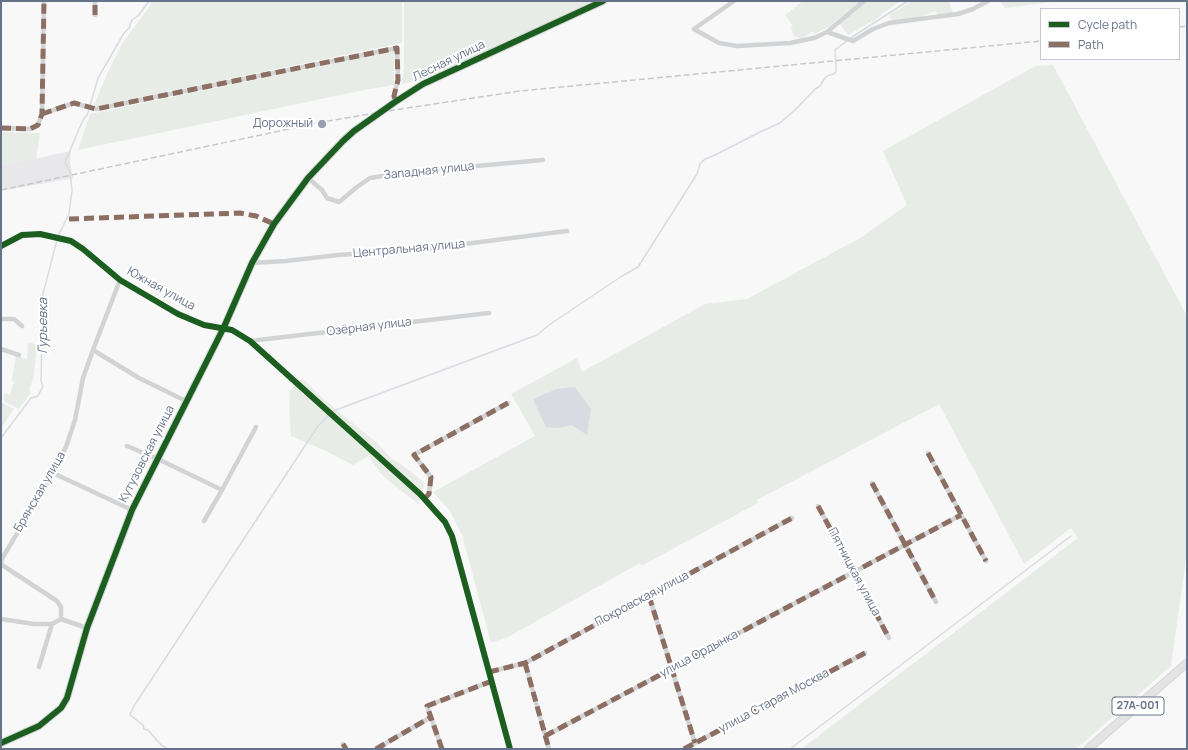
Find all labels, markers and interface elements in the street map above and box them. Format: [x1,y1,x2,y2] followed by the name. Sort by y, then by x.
[1040,8,1180,60] legend
[1078,16,1137,33] text: Cycle path
[1078,36,1104,53] text: Path
[410,37,488,85] street label: Лесная улица
[253,117,313,131] place label: Дорожный
[316,118,328,130] marker: Дорожный
[383,159,475,183] street label: Западная улица
[352,237,466,261] street label: Центральная улица
[124,264,198,314] street label: Южная улица
[35,298,51,354] water label: Гурьевка
[326,315,412,339] street label: Озёрная улица
[116,403,178,505] street label: Кутузовская улица
[11,449,69,535] street label: Брянская улица
[825,525,883,619] street label: Пятницкая улица
[593,568,691,630] street label: Покровская улица
[657,627,741,681] street label: улица Ордынка
[716,666,832,736] street label: улица Старая Москва
[1112,697,1164,715] road number: 27А-001

